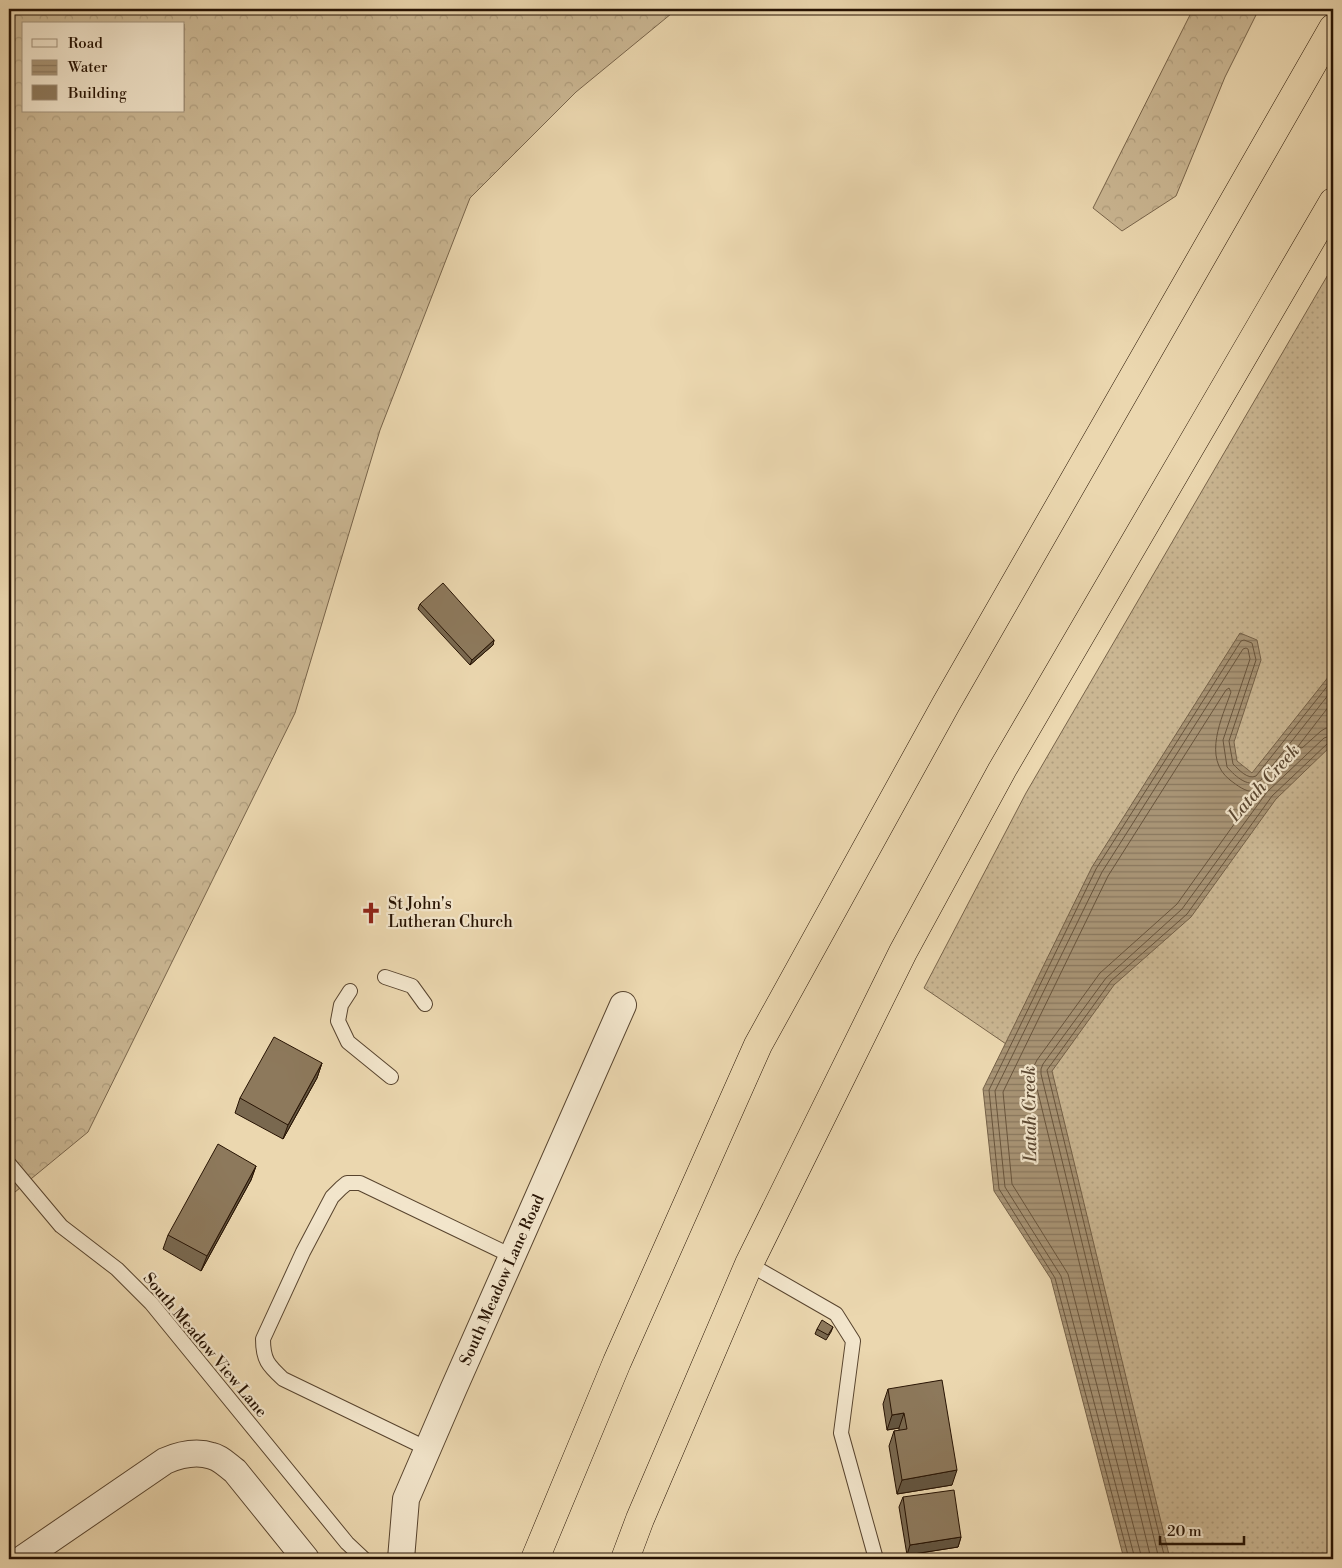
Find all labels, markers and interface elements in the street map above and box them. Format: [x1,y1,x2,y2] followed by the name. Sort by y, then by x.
[22,22,185,112] legend
[68,34,103,53] text: Road
[67,58,108,77] text: Water
[67,84,127,103] text: Building
[1223,740,1305,827] water label: Latah Creek
[388,894,513,932] place label: St John's Lutheran Church
[358,900,384,926] church icon: St John's Lutheran Church
[1018,1066,1042,1163] water label: Latah Creek
[455,1191,549,1369] street label: South Meadow Lane Road
[139,1269,271,1421] street label: South Meadow View Lane
[1160,1513,1243,1545] scale bar
[1167,1522,1202,1541] text: 20 m

